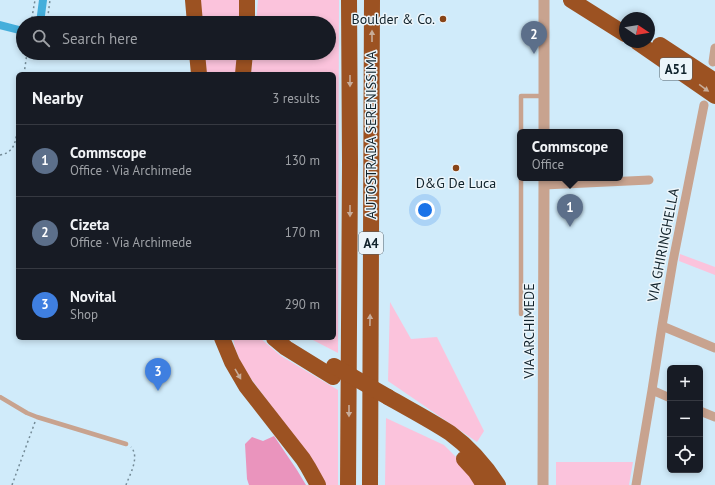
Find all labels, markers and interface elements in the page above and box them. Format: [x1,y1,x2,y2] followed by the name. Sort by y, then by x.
[352,10,435,28] place label: Boulder & Co.
[619,12,655,48] north arrow
[438,14,448,24] marker: Boulder & Co.
[16,16,336,60] search box
[521,21,547,54] pin: 2
[30,27,52,49] icon: search
[62,29,138,48] text: Search here
[369,29,375,42] one-way arrow
[362,50,380,219] street label: AUTOSTRADA SERENISSIMA
[660,58,692,80] road number: A51
[347,75,353,88] one-way arrow
[698,84,709,92] one-way arrow
[32,87,83,109] text: Nearby
[272,90,320,107] text: 3 results
[517,129,623,181] popup
[532,137,608,156] text: Commscope
[70,143,146,162] text: Commscope
[41,152,49,169] text: 1
[285,152,320,169] text: 130 m
[532,156,564,173] text: Office
[70,162,192,179] text: Office · Via Archimede
[451,163,461,173] marker: D&G De Luca
[416,174,496,192] place label: D&G De Luca
[643,186,683,304] street label: VIA GHIRINGHELLA
[557,194,583,227] pin: 1
[415,200,435,220] your location
[347,205,353,218] one-way arrow
[70,215,109,234] text: Cizeta
[41,224,49,241] text: 2
[285,224,320,241] text: 170 m
[359,232,383,254] road number: A4
[70,234,192,251] text: Office · Via Archimede
[520,283,538,380] street label: VIA ARCHIMEDE
[70,287,116,306] text: Novital
[41,296,49,313] text: 3
[285,296,320,313] text: 290 m
[70,306,98,323] text: Shop
[367,313,373,326] one-way arrow
[145,358,171,391] pin: 3
[667,365,703,473] map controls
[667,365,703,401] button: +
[234,368,241,380] one-way arrow
[667,401,703,437] button: −
[346,405,352,418] one-way arrow
[667,437,703,473] button: locate

